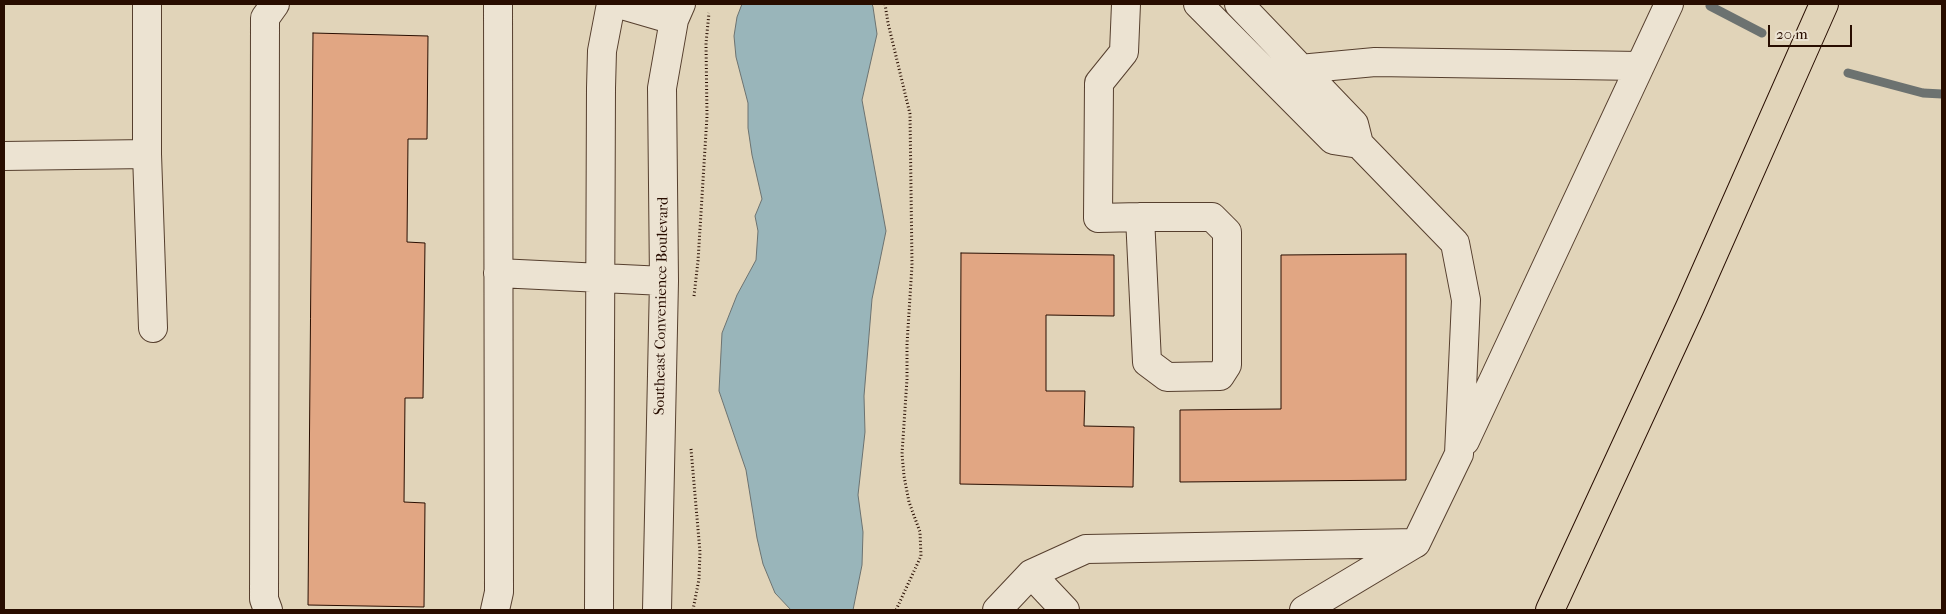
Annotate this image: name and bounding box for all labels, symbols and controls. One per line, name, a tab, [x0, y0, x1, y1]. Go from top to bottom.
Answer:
scale bar	[1771, 15, 1855, 47]
text: 20 m	[1776, 25, 1808, 43]
street label: Southeast Convenience Boulevard	[651, 197, 673, 415]

